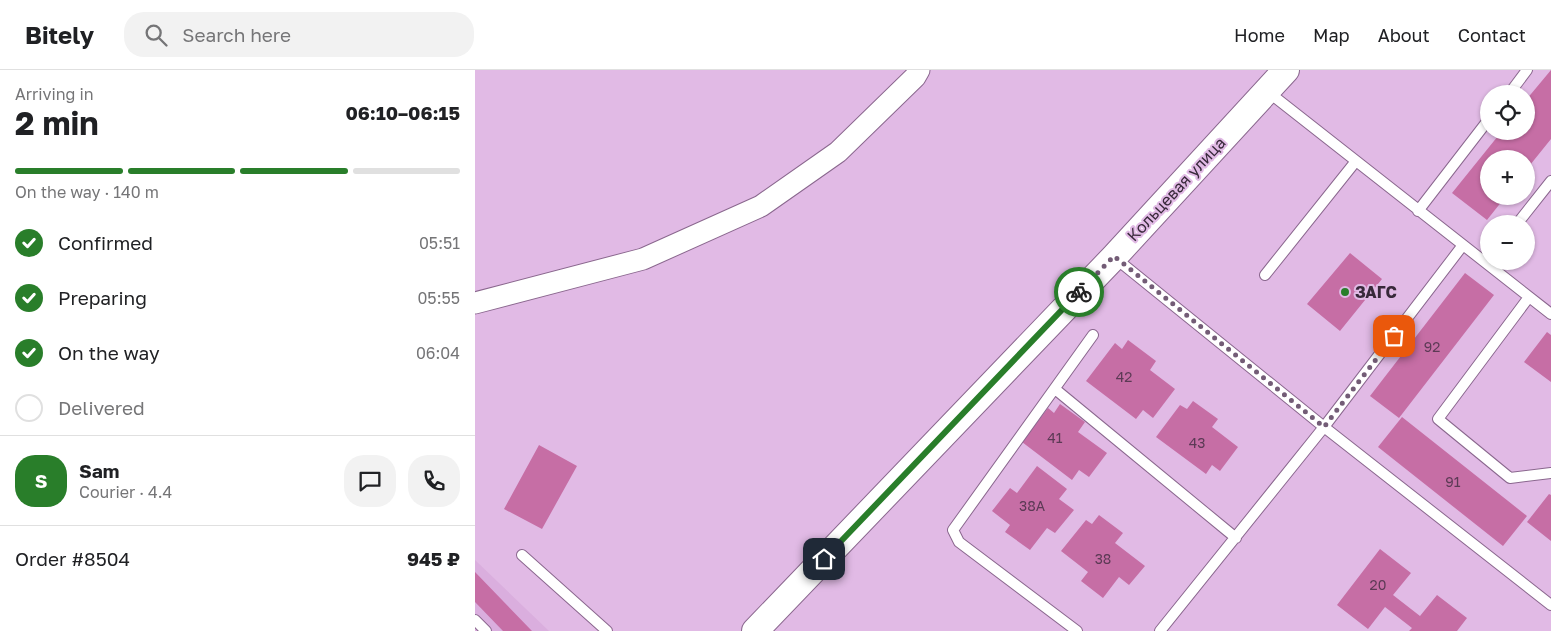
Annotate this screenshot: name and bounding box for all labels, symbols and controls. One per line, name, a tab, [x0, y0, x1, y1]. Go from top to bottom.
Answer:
search box	[124, 12, 474, 57]
text: Bitely	[25, 20, 94, 49]
icon: search	[142, 21, 170, 49]
text: Search here	[182, 23, 291, 46]
text: Home	[1234, 24, 1285, 46]
text: Map	[1313, 24, 1350, 46]
text: About	[1378, 24, 1430, 46]
text: Contact	[1458, 24, 1526, 46]
text: Arriving in	[15, 84, 94, 104]
map controls	[1480, 85, 1535, 270]
button: locate	[1480, 85, 1535, 140]
text: 06:10–06:15	[345, 101, 460, 124]
text: 2 min	[15, 104, 99, 142]
street label: Кольцевая улица	[1123, 133, 1229, 245]
button: +	[1480, 150, 1535, 205]
text: On the way · 140 m	[15, 182, 159, 202]
button: −	[1480, 215, 1535, 270]
icon: check	[15, 229, 43, 257]
text: Confirmed	[58, 231, 153, 254]
text: 05:51	[419, 233, 460, 253]
courier	[1054, 267, 1104, 317]
icon: bike	[1065, 278, 1093, 306]
place label: ЗАГС	[1355, 282, 1397, 302]
icon: check	[15, 284, 43, 312]
text: Preparing	[58, 286, 147, 309]
marker: ЗАГС	[1339, 286, 1351, 298]
text: 05:55	[417, 288, 460, 308]
pin	[1373, 315, 1415, 357]
icon: bag	[1380, 322, 1408, 350]
house number: 92	[1424, 338, 1440, 355]
icon: check	[15, 339, 43, 367]
text: On the way	[58, 341, 160, 364]
text: 06:04	[416, 343, 460, 363]
house number: 42	[1116, 368, 1132, 385]
text: Delivered	[58, 396, 145, 419]
house number: 41	[1047, 429, 1063, 446]
house number: 43	[1189, 434, 1205, 451]
button: chat	[344, 455, 396, 507]
button: phone	[408, 455, 460, 507]
text: Sam	[79, 459, 119, 482]
text: S	[35, 469, 47, 492]
house number: 91	[1445, 473, 1461, 490]
text: Courier · 4.4	[79, 482, 172, 502]
house number: 38А	[1019, 497, 1046, 514]
pin	[803, 538, 845, 580]
icon: home	[810, 545, 838, 573]
text: Order #8504	[15, 547, 130, 570]
text: 945 ₽	[407, 547, 460, 570]
house number: 38	[1095, 550, 1111, 567]
house number: 20	[1370, 576, 1386, 593]

